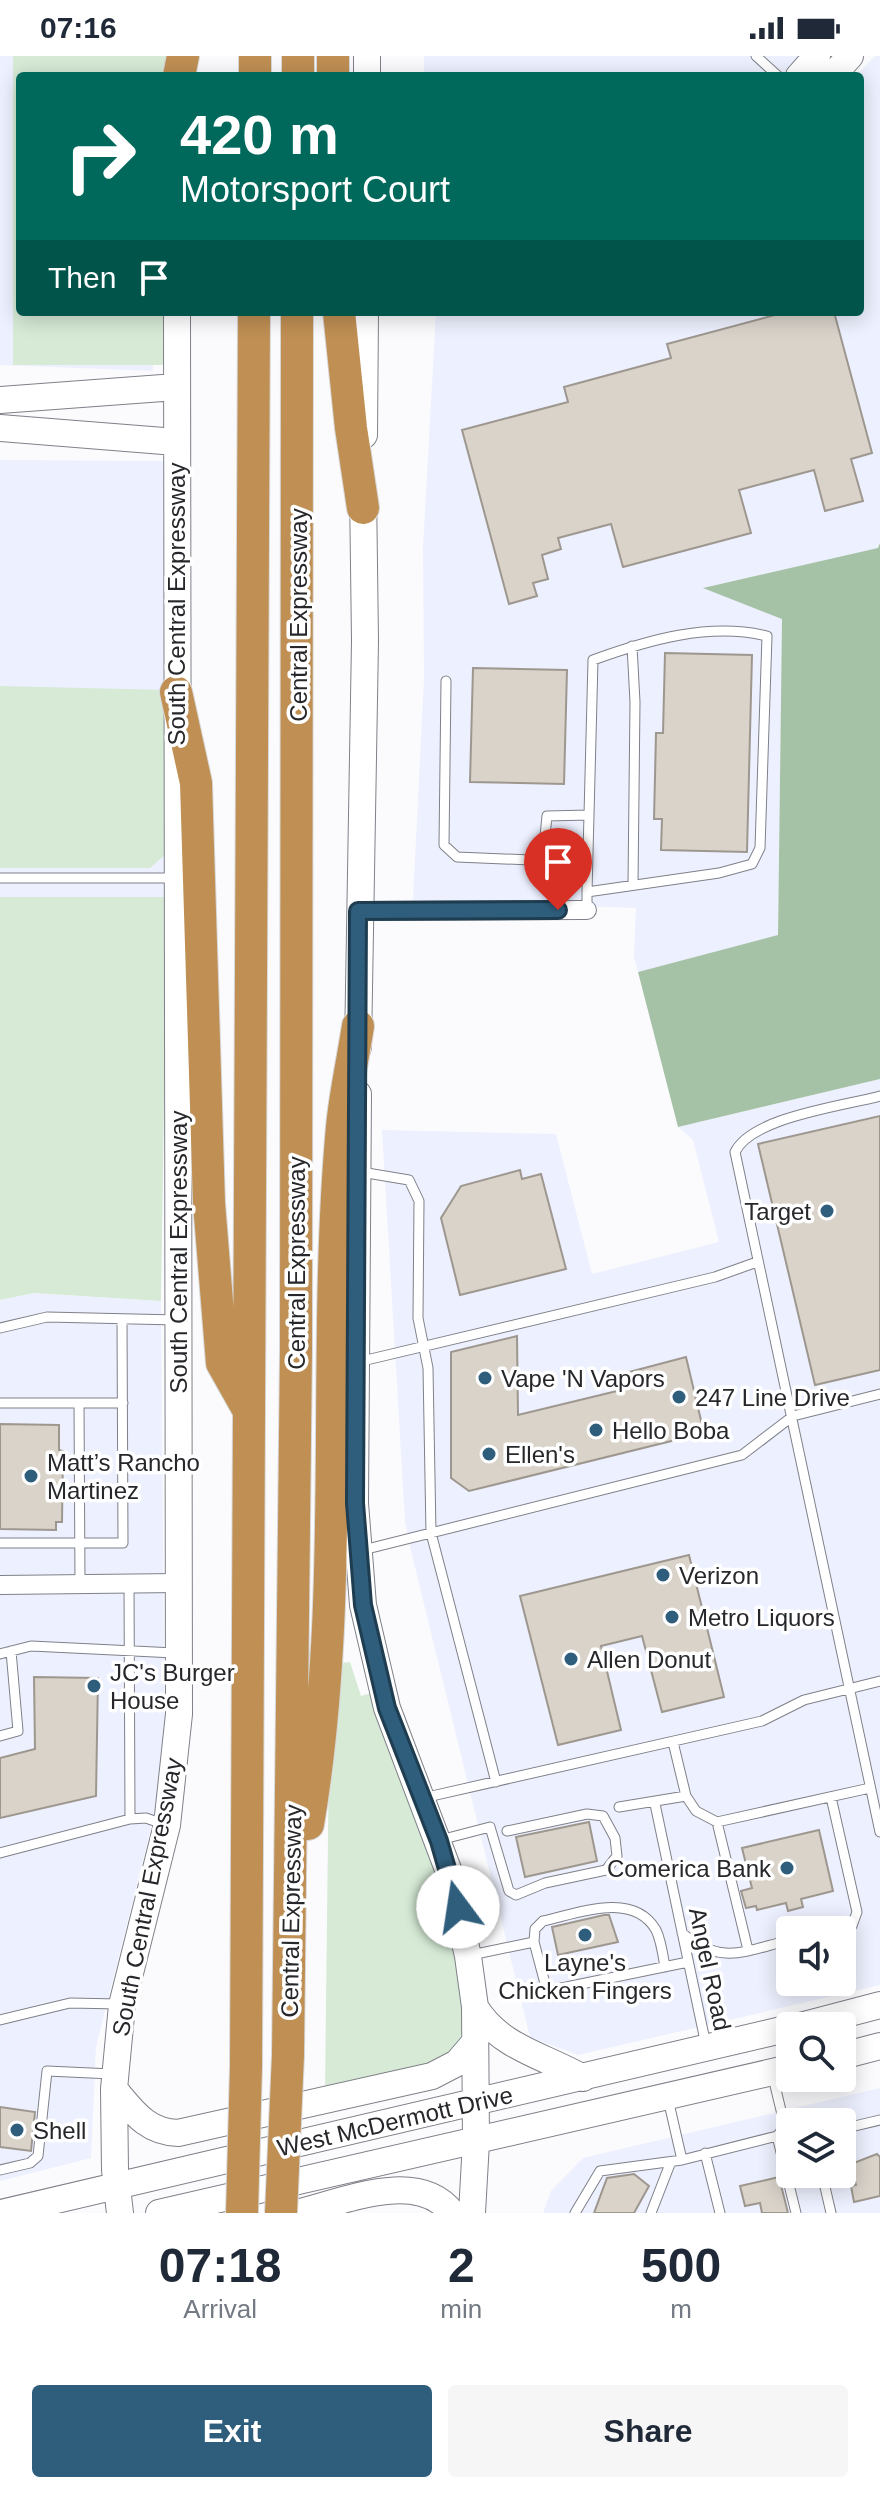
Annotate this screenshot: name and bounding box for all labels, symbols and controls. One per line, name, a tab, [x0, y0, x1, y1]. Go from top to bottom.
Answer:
text: 07:16	[40, 11, 117, 44]
text: 420 m	[180, 103, 339, 166]
icon: right	[48, 104, 152, 208]
text: Motorsport Court	[180, 169, 450, 210]
icon: arrive	[132, 256, 176, 300]
text: Then	[48, 261, 116, 294]
street label: South Central Expressway	[163, 463, 190, 745]
street label: Central Expressway	[285, 508, 312, 722]
pin	[524, 828, 592, 910]
icon: arrive	[536, 840, 580, 884]
street label: South Central Expressway	[165, 1111, 192, 1393]
street label: Central Expressway	[283, 1156, 310, 1370]
place label: Target	[744, 1198, 811, 1225]
marker: Target	[818, 1202, 836, 1220]
place label: Vape 'N Vapors	[501, 1365, 665, 1392]
marker: Vape 'N Vapors	[476, 1369, 494, 1387]
place label: 247 Line Drive	[695, 1384, 850, 1411]
marker: 247 Line Drive	[670, 1388, 688, 1406]
place label: Hello Boba	[612, 1417, 730, 1444]
marker: Hello Boba	[587, 1421, 605, 1439]
place label: Ellen's	[505, 1441, 575, 1468]
marker: Ellen's	[480, 1445, 498, 1463]
place label: Matt’s Rancho Martinez	[47, 1449, 200, 1504]
marker: Matt’s Rancho Martinez	[22, 1467, 40, 1485]
place label: Verizon	[679, 1562, 759, 1589]
marker: Verizon	[654, 1566, 672, 1584]
place label: Metro Liquors	[688, 1604, 835, 1631]
marker: Metro Liquors	[663, 1608, 681, 1626]
place label: Allen Donut	[587, 1646, 711, 1673]
marker: Allen Donut	[562, 1650, 580, 1668]
place label: JC's Burger House	[110, 1659, 235, 1714]
marker: JC's Burger House	[85, 1677, 103, 1695]
street label: South Central Expressway	[107, 1756, 187, 2038]
street label: Central Expressway	[276, 1804, 306, 2018]
place label: Comerica Bank	[607, 1855, 772, 1882]
marker: Comerica Bank	[778, 1859, 796, 1877]
position arrow	[416, 1865, 500, 1949]
street label: Angel Road	[684, 1905, 736, 2033]
map controls	[776, 1916, 856, 2188]
button: sound	[776, 1916, 856, 1996]
marker: Layne's Chicken Fingers	[576, 1926, 594, 1944]
place label: Layne's Chicken Fingers	[498, 1949, 672, 2004]
button: search	[776, 2012, 856, 2092]
street label: West McDermott Drive	[275, 2081, 515, 2161]
button: layers	[776, 2108, 856, 2188]
place label: Shell	[33, 2117, 86, 2144]
marker: Shell	[8, 2121, 26, 2139]
text: 07:18	[159, 2239, 282, 2292]
text: 2	[448, 2239, 475, 2292]
text: 500	[641, 2239, 721, 2292]
text: Arrival	[183, 2294, 257, 2324]
text: min	[440, 2294, 482, 2324]
text: m	[670, 2294, 692, 2324]
button: Exit	[32, 2385, 432, 2477]
button: Share	[448, 2385, 848, 2477]

